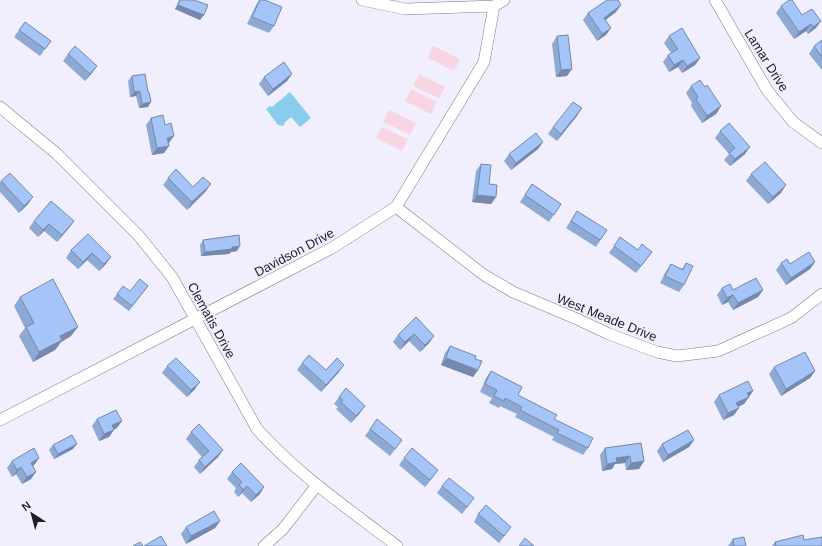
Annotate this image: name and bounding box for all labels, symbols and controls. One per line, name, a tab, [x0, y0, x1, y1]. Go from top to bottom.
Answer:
street label: Lamar Drive	[741, 26, 792, 94]
street label: Davidson Drive	[252, 225, 337, 280]
street label: Clematis Drive	[185, 280, 239, 361]
street label: West Meade Drive	[555, 291, 659, 344]
north arrow	[12, 494, 52, 534]
text: N	[19, 499, 33, 513]

